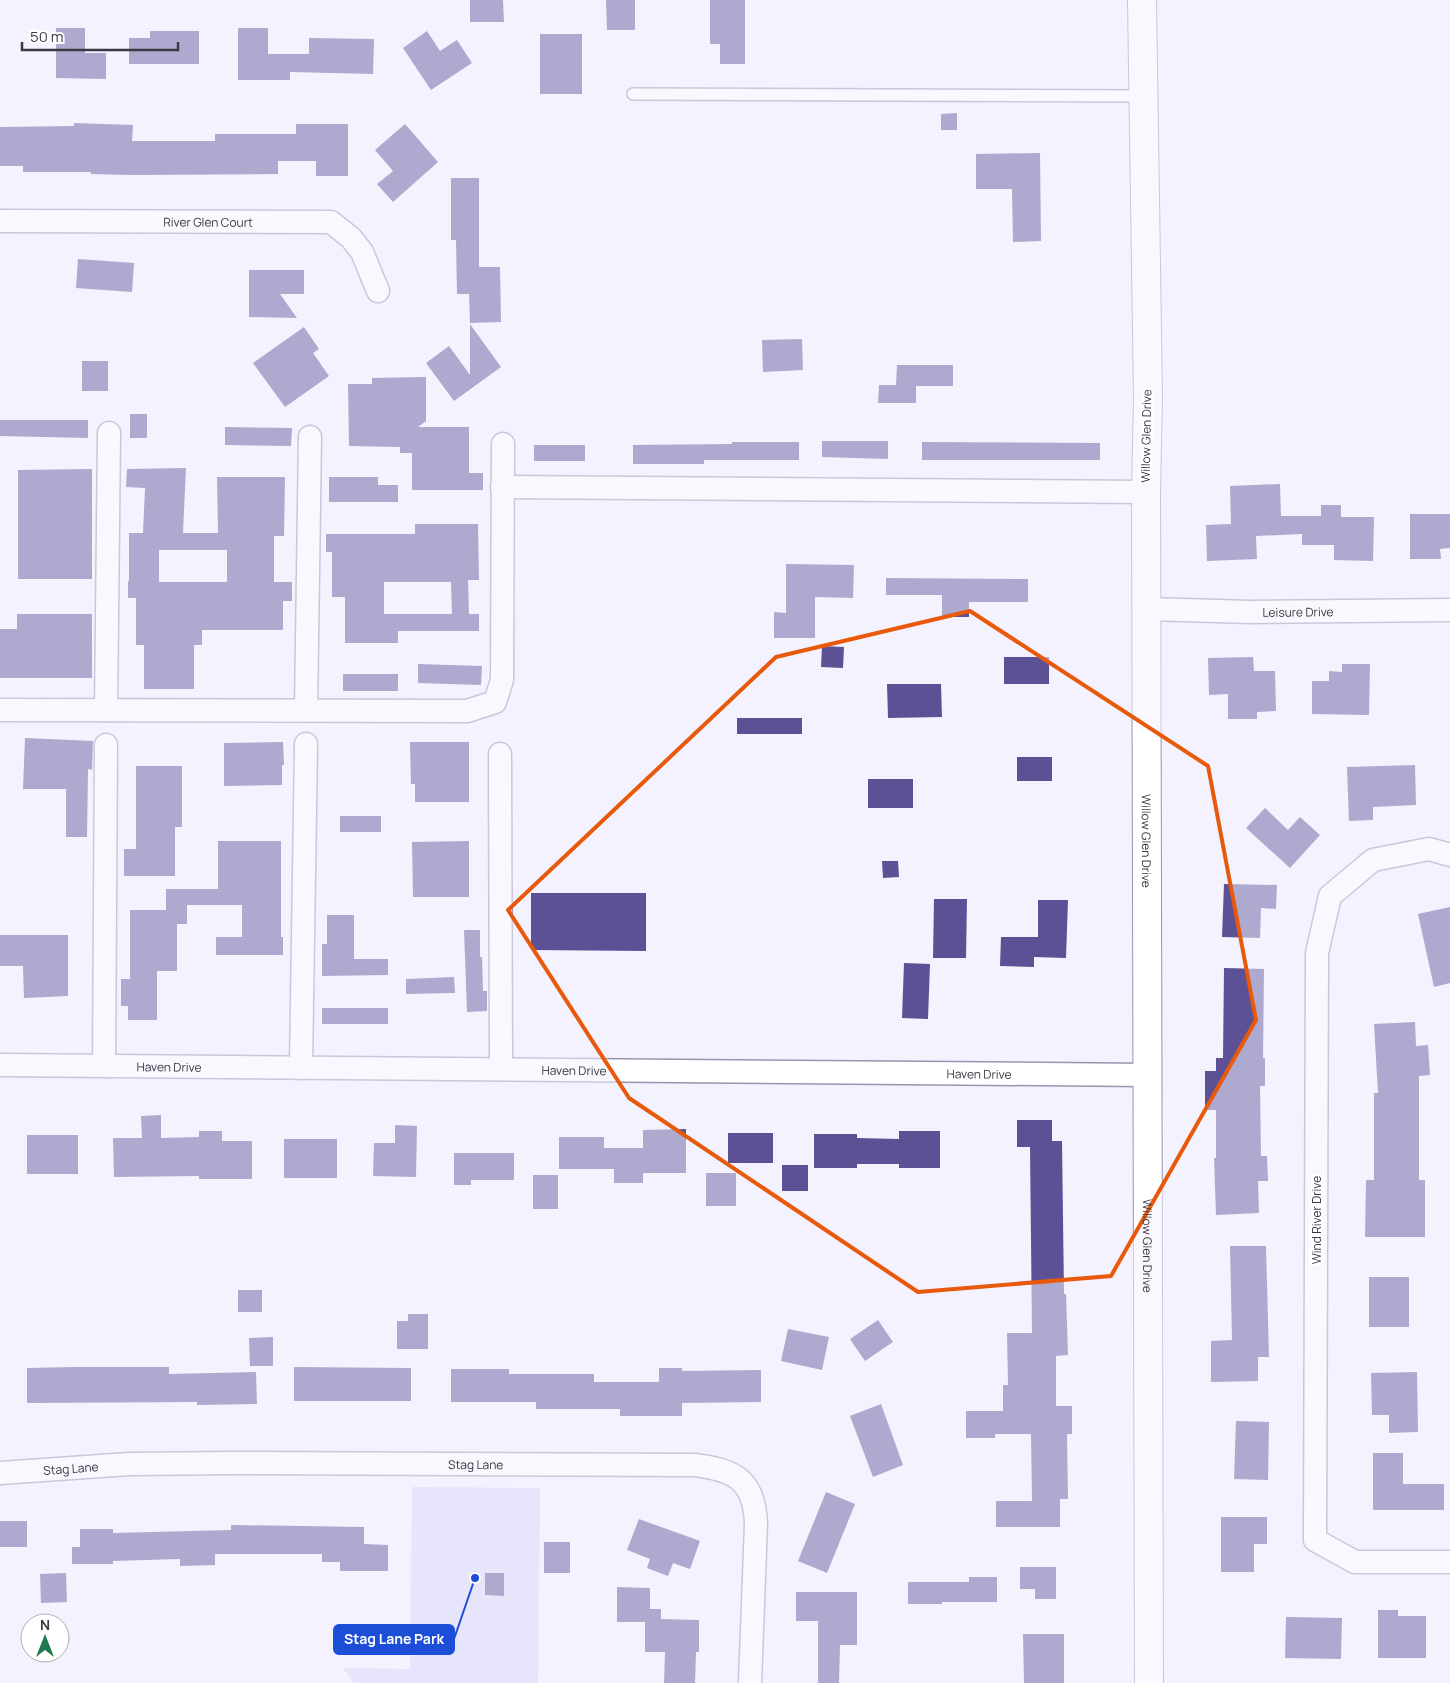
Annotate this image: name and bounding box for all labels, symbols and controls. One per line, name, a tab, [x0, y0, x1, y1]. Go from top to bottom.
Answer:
scale bar	[22, 20, 179, 52]
text: 50 m	[30, 26, 64, 47]
street label: River Glen Court	[163, 213, 253, 230]
street label: Willow Glen Drive	[1137, 389, 1155, 483]
street label: Leisure Drive	[1262, 603, 1334, 620]
street label: Willow Glen Drive	[1138, 794, 1155, 888]
street label: Haven Drive	[136, 1058, 202, 1075]
street label: Haven Drive	[541, 1061, 607, 1079]
street label: Haven Drive	[946, 1065, 1012, 1082]
street label: Wind River Drive	[1308, 1176, 1325, 1264]
street label: Willow Glen Drive	[1139, 1199, 1157, 1293]
street label: Stag Lane	[448, 1455, 503, 1473]
street label: Stag Lane	[43, 1458, 99, 1478]
north arrow	[20, 1613, 70, 1663]
text: N	[40, 1615, 50, 1634]
callout: Stag Lane Park	[334, 1625, 454, 1654]
text: Stag Lane Park	[344, 1629, 445, 1648]

